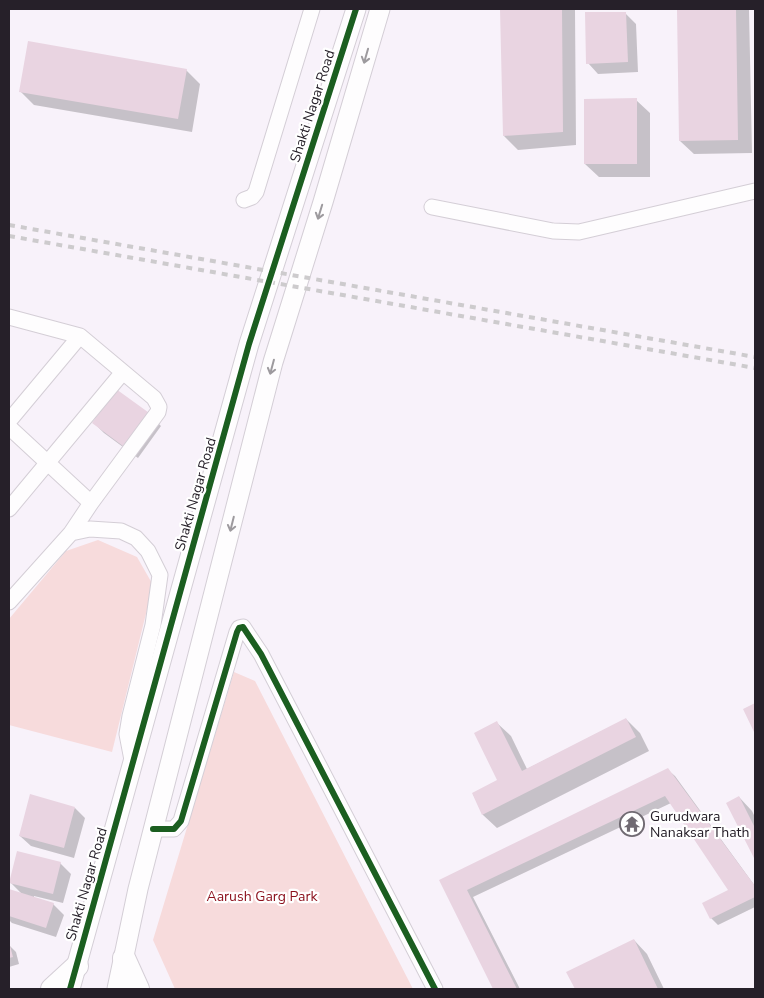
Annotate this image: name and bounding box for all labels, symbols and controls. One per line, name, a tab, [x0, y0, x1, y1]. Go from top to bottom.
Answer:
one-way arrow	[361, 47, 370, 63]
street label: Shakti Nagar Road	[285, 48, 340, 165]
one-way arrow	[315, 203, 325, 219]
one-way arrow	[267, 358, 277, 374]
street label: Shakti Nagar Road	[170, 435, 221, 553]
one-way arrow	[226, 516, 236, 532]
place label: Gurudwara Nanaksar Thath	[650, 807, 749, 842]
temple icon: Gurudwara Nanaksar Thath	[619, 811, 645, 837]
street label: Shakti Nagar Road	[61, 825, 112, 943]
park label: Aarush Garg Park	[206, 887, 319, 906]

